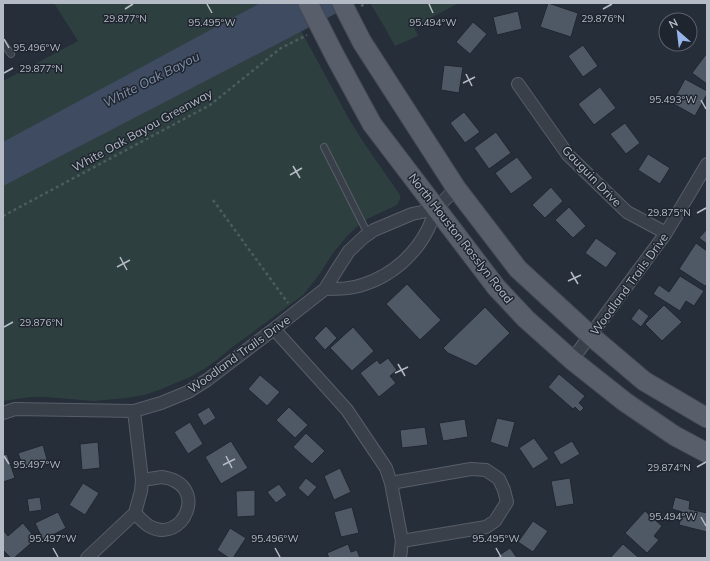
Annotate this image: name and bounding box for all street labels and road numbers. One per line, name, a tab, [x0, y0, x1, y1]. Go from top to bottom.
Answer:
street label: White Oak Bayou Greenway	[69, 85, 215, 175]
street label: Gauguin Drive	[559, 142, 625, 210]
street label: North Houston Rosslyn Road	[406, 170, 516, 306]
street label: Woodland Trails Drive	[587, 230, 671, 338]
street label: Woodland Trails Drive	[185, 312, 293, 396]

